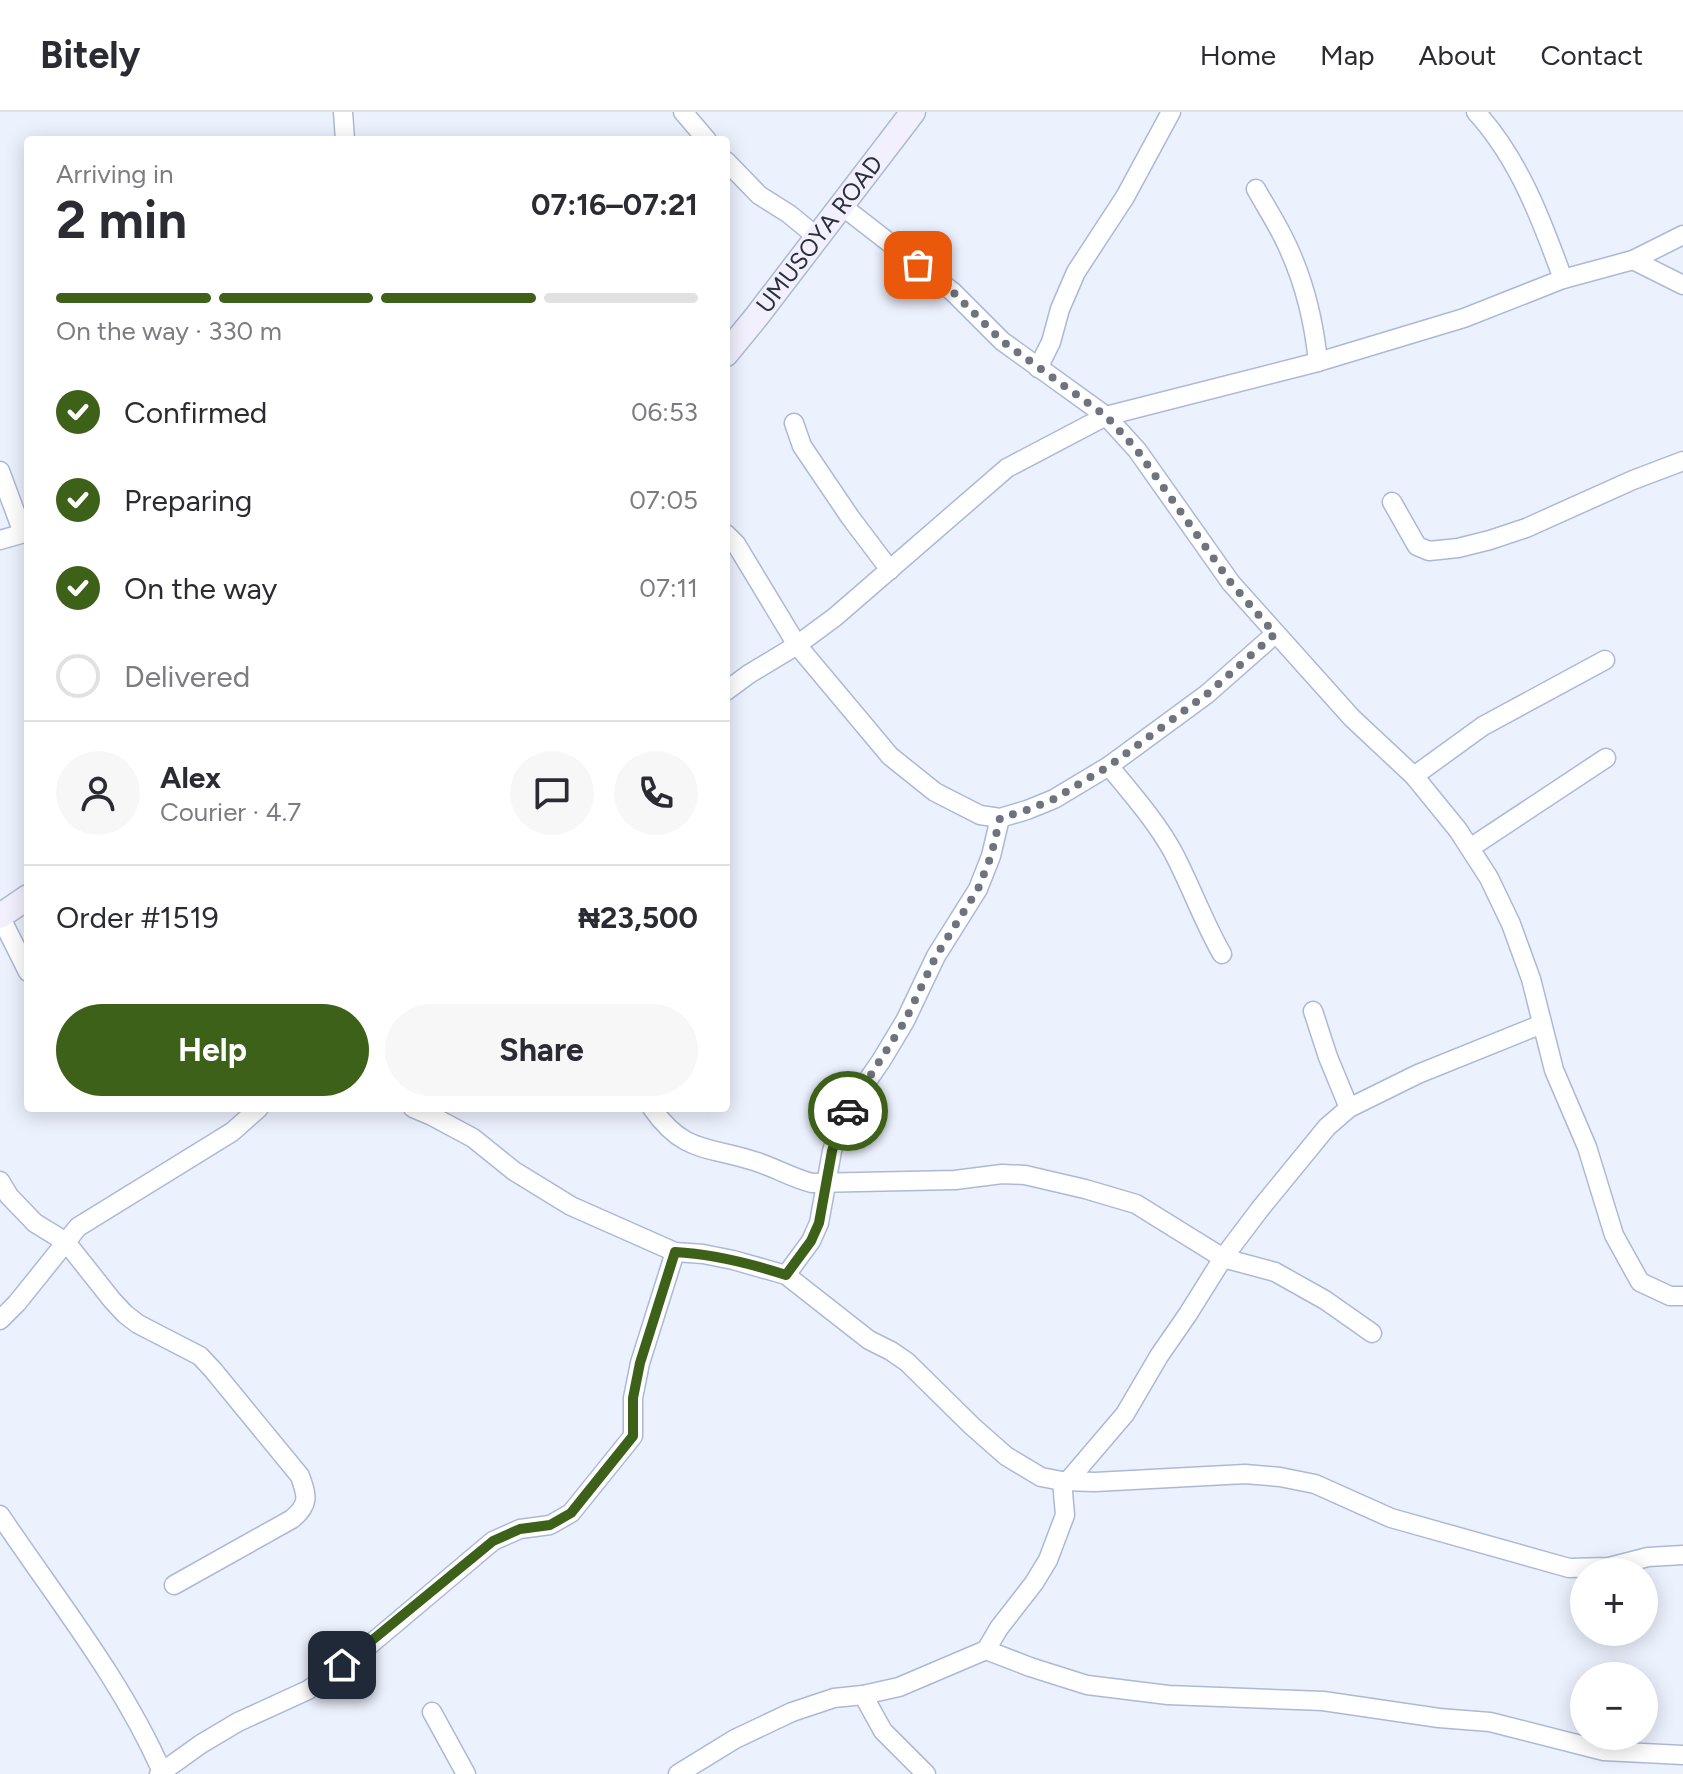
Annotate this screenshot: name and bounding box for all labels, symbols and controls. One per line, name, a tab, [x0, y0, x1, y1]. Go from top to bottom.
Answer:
text: Bitely	[40, 32, 140, 78]
text: Home	[1200, 38, 1276, 72]
text: Map	[1320, 38, 1375, 72]
text: About	[1419, 38, 1496, 72]
text: Contact	[1540, 38, 1643, 72]
street label: UMUSOYA ROAD	[750, 149, 889, 318]
text: Arriving in	[56, 158, 174, 190]
text: 07:16–07:21	[531, 186, 698, 223]
text: 2 min	[56, 189, 187, 251]
pin	[884, 231, 952, 299]
icon: bag	[896, 243, 940, 287]
text: On the way · 330 m	[56, 315, 282, 347]
icon: check	[56, 390, 100, 434]
text: Confirmed	[124, 394, 267, 431]
text: 06:53	[631, 396, 698, 428]
icon: check	[56, 478, 100, 522]
text: Preparing	[124, 482, 252, 519]
text: 07:05	[629, 484, 698, 516]
icon: check	[56, 566, 100, 610]
text: On the way	[124, 570, 277, 607]
text: 07:11	[639, 572, 698, 604]
text: Delivered	[124, 658, 250, 695]
button: person	[56, 751, 140, 835]
button: chat	[510, 751, 594, 835]
button: phone	[614, 751, 698, 835]
text: Alex	[160, 759, 221, 796]
text: Courier · 4.7	[160, 796, 301, 828]
text: Order #1519	[56, 899, 219, 936]
text: ₦23,500	[578, 899, 698, 936]
button: Help	[56, 1004, 369, 1096]
button: Share	[385, 1004, 698, 1096]
courier	[808, 1071, 888, 1151]
icon: car	[826, 1089, 870, 1133]
map controls	[1570, 1558, 1658, 1750]
button: +	[1570, 1558, 1658, 1646]
pin	[308, 1631, 376, 1699]
icon: home	[320, 1643, 364, 1687]
button: −	[1570, 1662, 1658, 1750]

